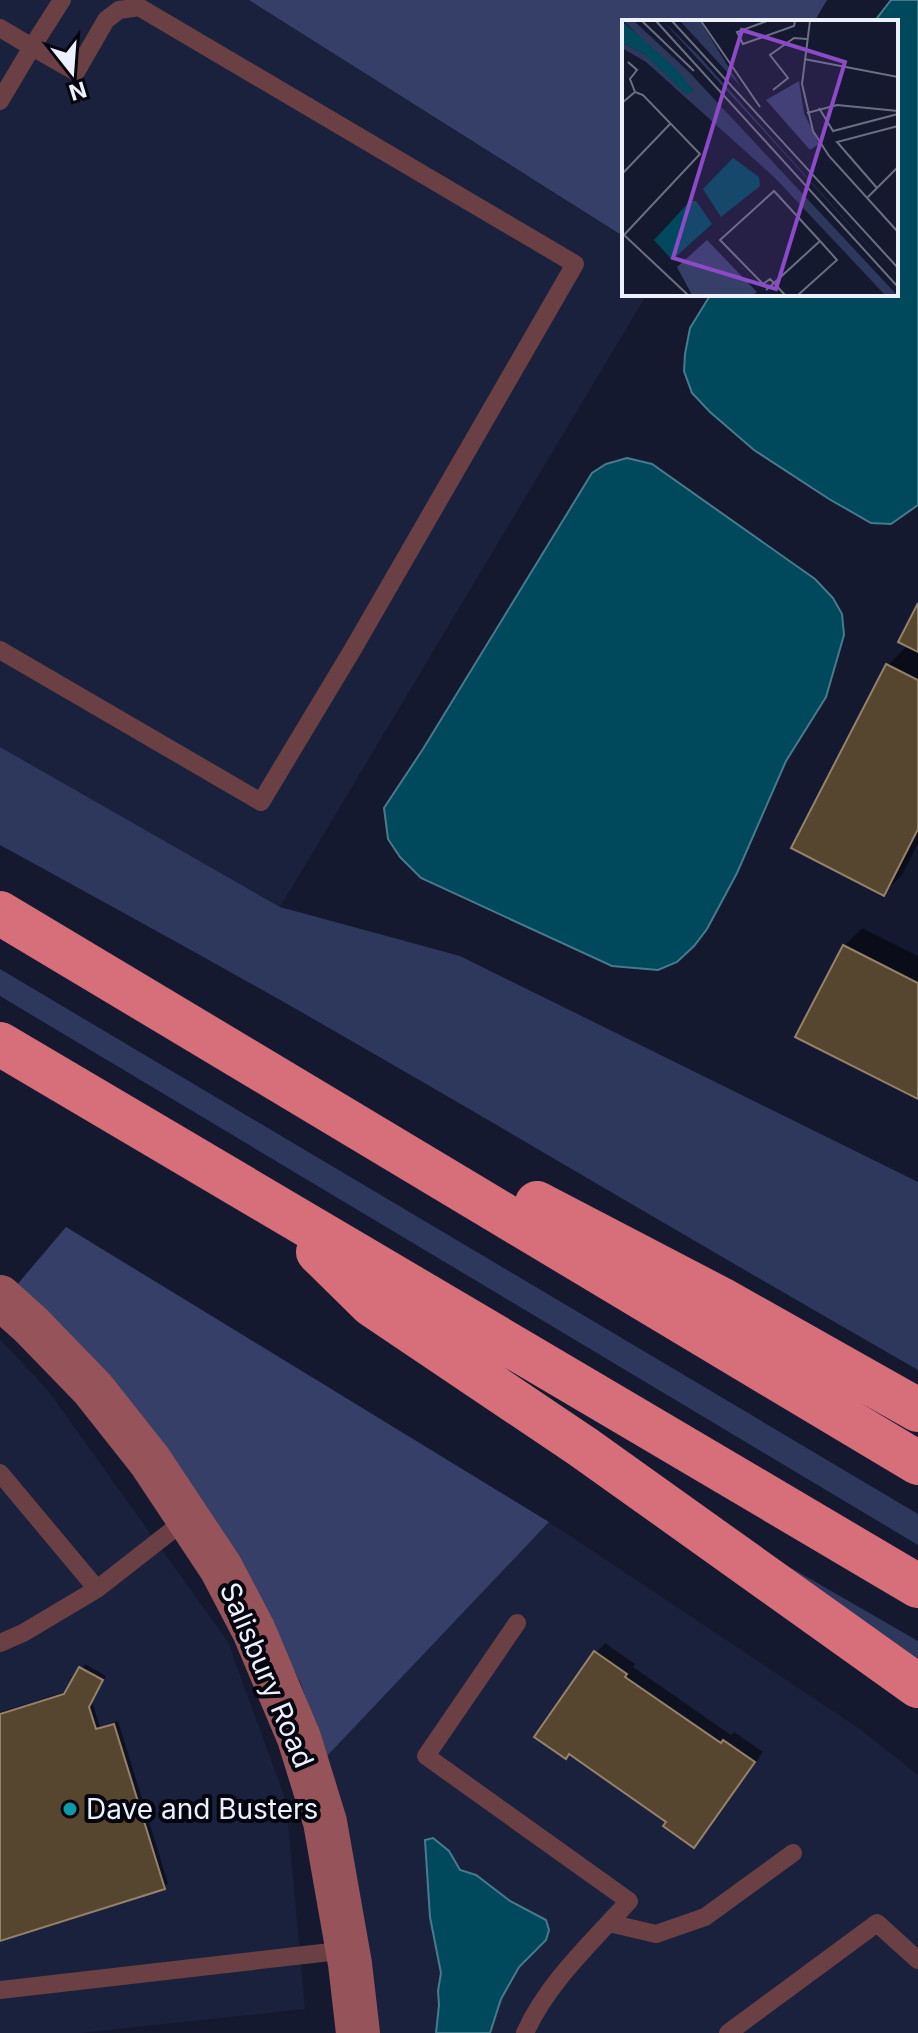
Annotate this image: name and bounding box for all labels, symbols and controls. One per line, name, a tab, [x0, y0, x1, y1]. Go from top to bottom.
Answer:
inset map	[622, 20, 898, 296]
north arrow	[32, 32, 112, 112]
text: N	[66, 76, 90, 106]
street label: Salisbury Road	[213, 1577, 321, 1773]
place label: Dave and Busters	[86, 1792, 318, 1826]
marker: Dave and Busters	[61, 1800, 79, 1818]

